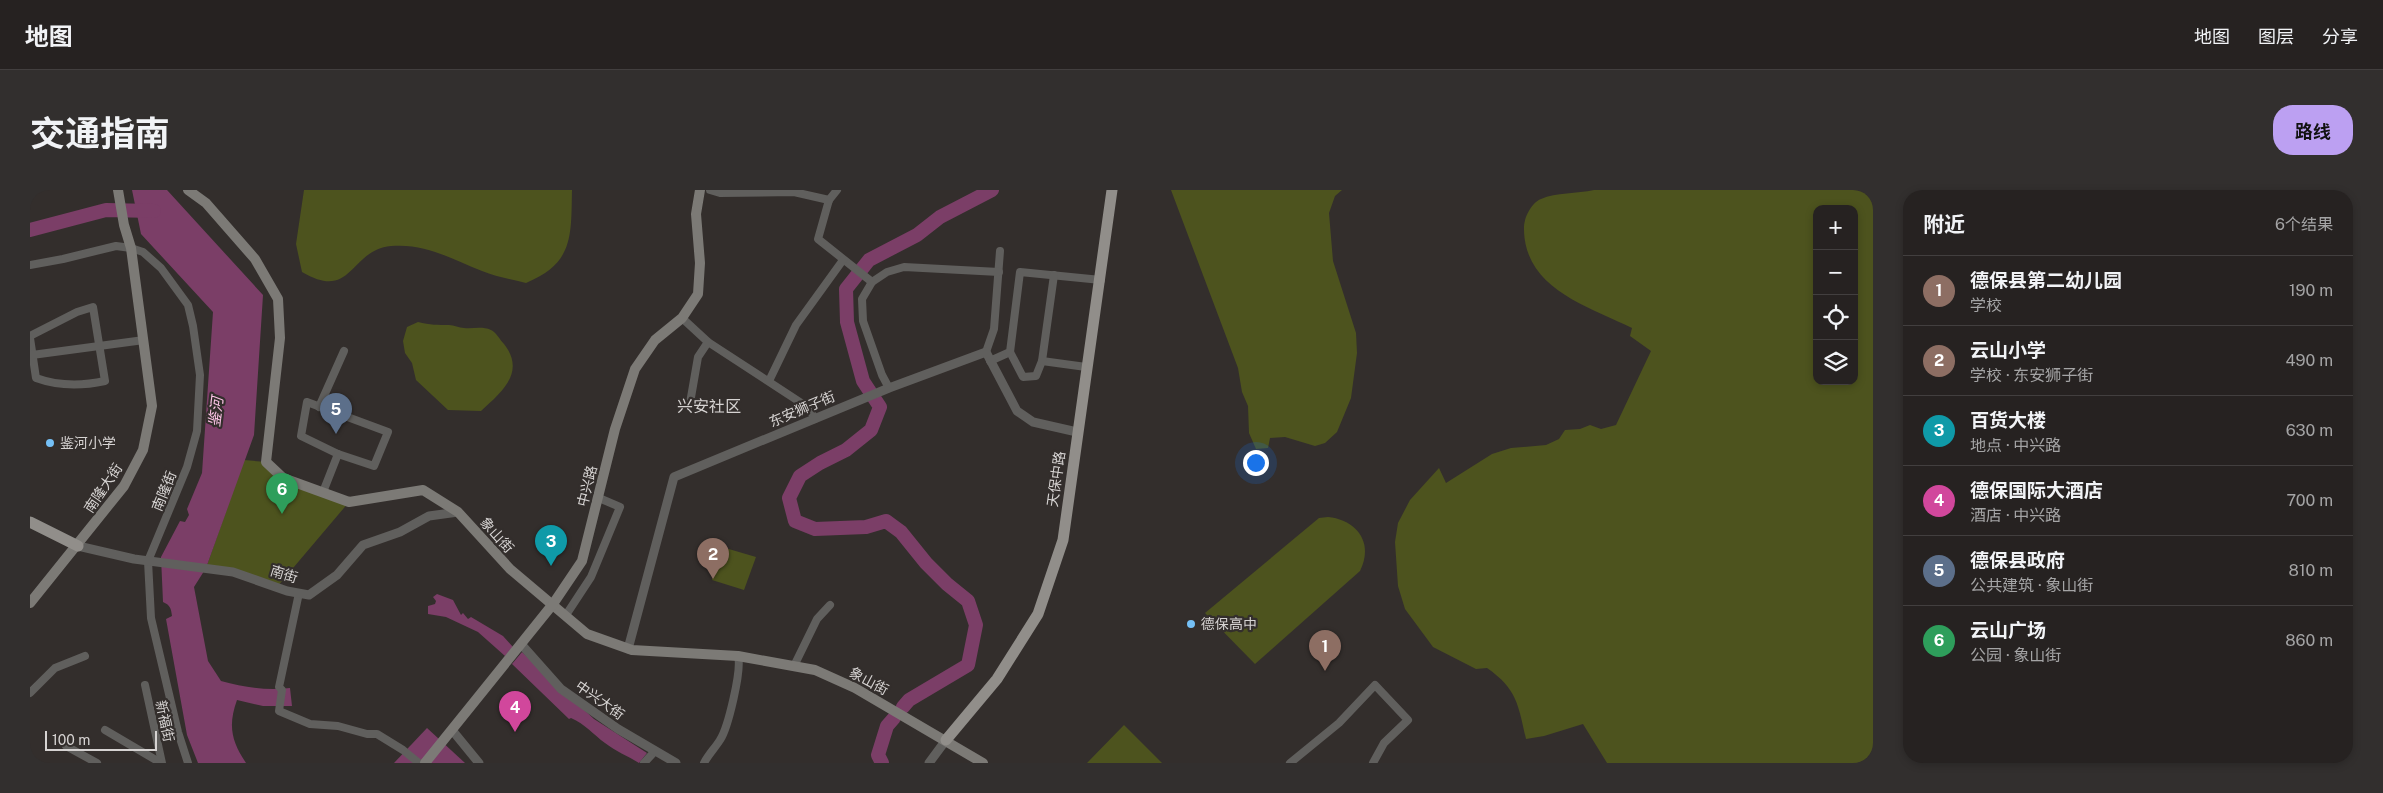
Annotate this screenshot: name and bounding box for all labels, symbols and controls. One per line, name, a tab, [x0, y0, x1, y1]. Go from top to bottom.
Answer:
text: 地图	[25, 22, 73, 50]
text: 地图	[2194, 26, 2230, 47]
text: 图层	[2258, 26, 2294, 47]
text: 分享	[2322, 26, 2358, 47]
button: 路线	[2273, 105, 2353, 155]
text: 交通指南	[30, 113, 170, 154]
map controls	[1813, 205, 1858, 385]
button: +	[1813, 205, 1858, 250]
text: 附近	[1923, 212, 1965, 237]
text: 6个结果	[2275, 215, 2333, 234]
button: −	[1813, 250, 1858, 295]
text: 德保县第二幼儿园	[1970, 269, 2122, 291]
text: 1	[1936, 281, 1942, 300]
text: 190 m	[2289, 281, 2333, 300]
button: locate	[1813, 295, 1858, 340]
text: 学校	[1970, 296, 2002, 315]
text: 云山小学	[1970, 339, 2046, 361]
button: layers	[1813, 340, 1858, 385]
text: 2	[1934, 351, 1944, 370]
text: 490 m	[2286, 351, 2333, 370]
text: 学校 · 东安狮子街	[1970, 366, 2093, 385]
street label: 东安狮子街	[767, 388, 837, 430]
water label: 鉴河	[205, 393, 226, 428]
pin: 5	[320, 393, 352, 434]
district label: 兴安社区	[677, 397, 741, 416]
text: 百货大楼	[1970, 409, 2046, 431]
text: 3	[1934, 421, 1944, 440]
text: 630 m	[2286, 421, 2333, 440]
place label: 鉴河小学	[60, 435, 116, 451]
text: 地点 · 中兴路	[1970, 436, 2061, 455]
marker: 鉴河小学	[44, 437, 56, 449]
street label: 天保中路	[1044, 450, 1068, 508]
your location	[1243, 450, 1269, 476]
street label: 南隆大街	[81, 460, 125, 516]
street label: 中兴路	[574, 464, 600, 508]
street label: 南隆街	[149, 469, 179, 513]
pin: 6	[266, 473, 298, 514]
text: 德保国际大酒店	[1970, 479, 2103, 501]
text: 4	[1934, 491, 1944, 510]
text: 700 m	[2287, 491, 2333, 510]
text: 酒店 · 中兴路	[1970, 506, 2061, 525]
street label: 象山街	[477, 514, 517, 556]
pin: 3	[535, 525, 567, 566]
pin: 2	[697, 538, 729, 579]
text: 德保县政府	[1970, 549, 2065, 571]
text: 5	[1934, 561, 1944, 580]
text: 810 m	[2289, 561, 2333, 580]
street label: 南街	[268, 562, 300, 586]
text: 公共建筑 · 象山街	[1970, 576, 2093, 595]
place label: 德保高中	[1201, 616, 1257, 632]
marker: 德保高中	[1185, 618, 1197, 630]
text: 云山广场	[1970, 619, 2046, 641]
pin: 1	[1309, 630, 1341, 671]
text: 6	[1934, 631, 1944, 650]
text: 860 m	[2285, 631, 2333, 650]
text: 公园 · 象山街	[1970, 646, 2061, 665]
street label: 象山街	[847, 664, 891, 698]
street label: 中兴大街	[572, 677, 628, 723]
pin: 4	[499, 691, 531, 732]
street label: 新福街	[153, 699, 177, 743]
scale bar	[45, 728, 158, 751]
text: 100 m	[52, 732, 90, 748]

